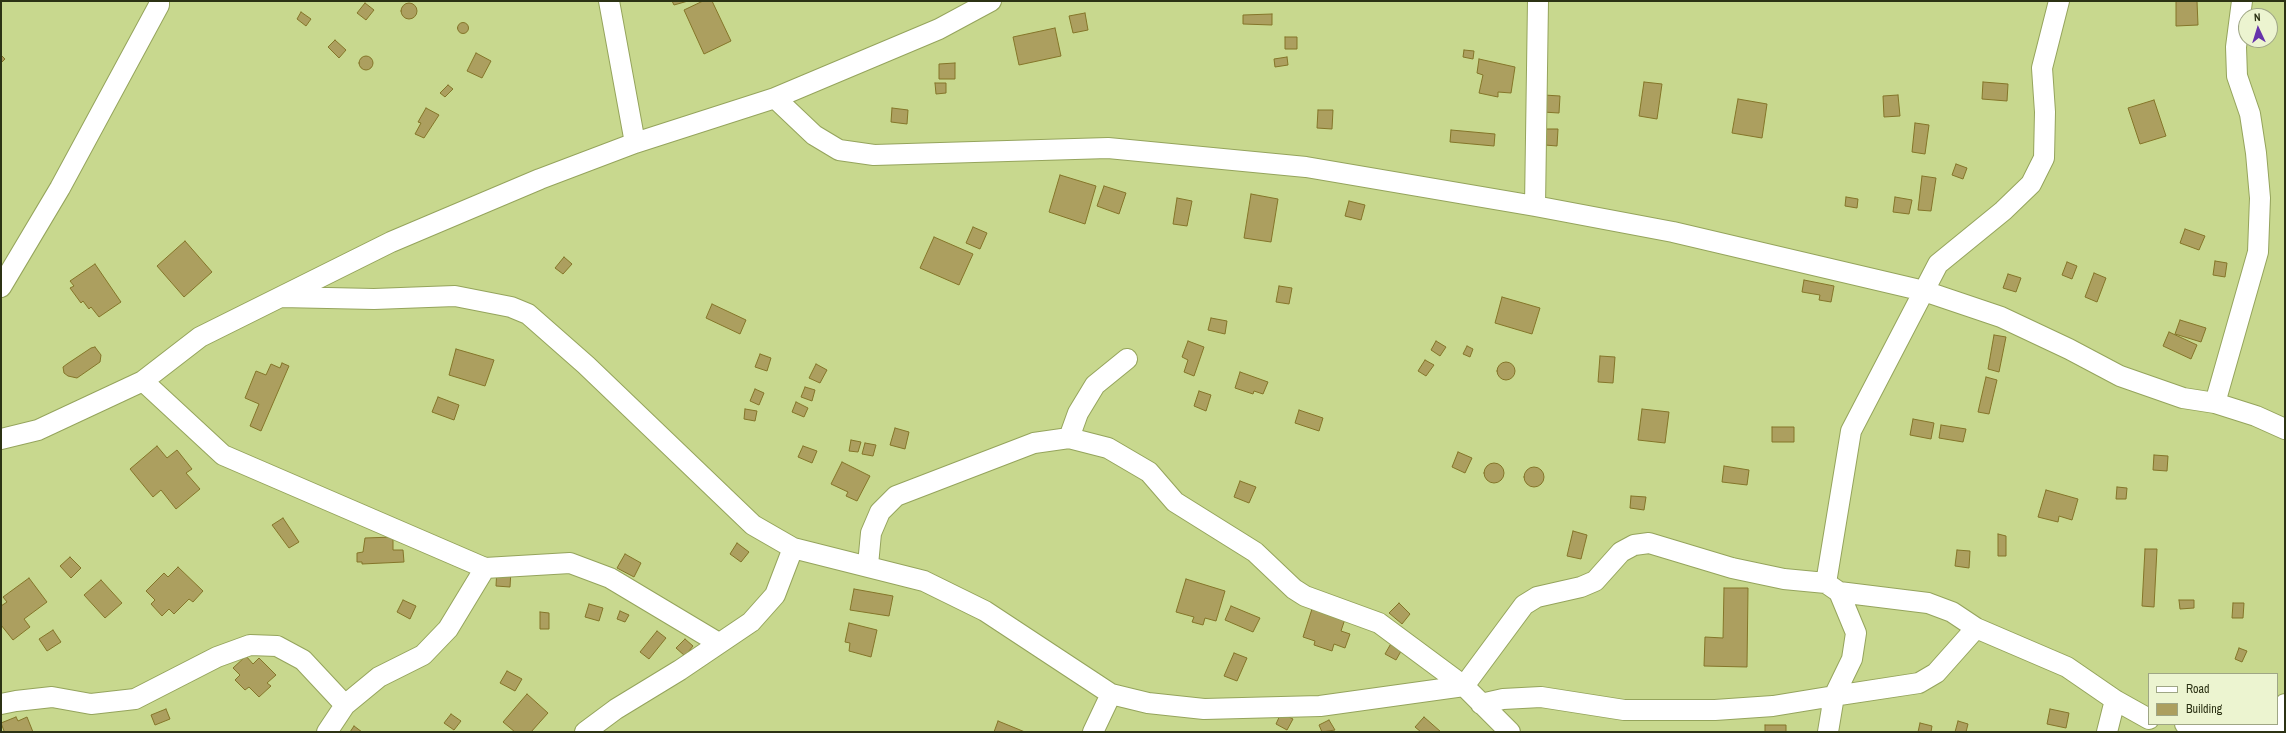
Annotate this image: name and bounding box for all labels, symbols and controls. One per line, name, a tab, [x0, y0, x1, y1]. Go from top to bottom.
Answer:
north arrow	[2238, 8, 2278, 48]
text: N	[2253, 10, 2261, 24]
legend	[2148, 673, 2278, 725]
text: Road	[2186, 681, 2210, 697]
text: Building	[2186, 701, 2222, 717]

